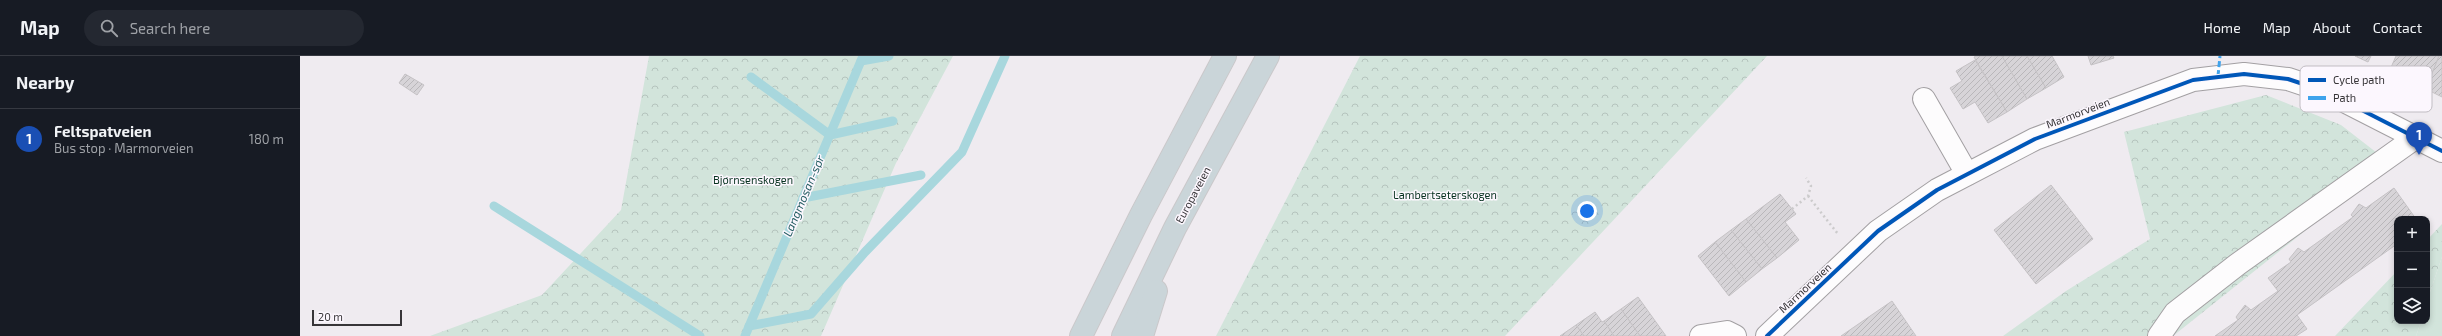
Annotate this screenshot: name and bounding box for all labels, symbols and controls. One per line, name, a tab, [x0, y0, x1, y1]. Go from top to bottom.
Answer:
search box	[84, 10, 364, 46]
text: Map	[20, 16, 60, 39]
icon: search	[98, 17, 120, 39]
text: Search here	[130, 19, 210, 37]
text: Home	[2204, 19, 2241, 36]
text: Map	[2263, 19, 2291, 36]
text: About	[2313, 19, 2351, 36]
text: Contact	[2373, 19, 2422, 36]
legend	[2300, 66, 2432, 112]
text: Nearby	[16, 72, 74, 92]
text: Cycle path	[2333, 73, 2385, 86]
text: Path	[2333, 91, 2356, 104]
street label: Marmorveien	[2044, 94, 2111, 131]
text: Feltspatveien	[54, 122, 152, 140]
pin: 1	[2406, 122, 2432, 155]
text: 1	[26, 131, 32, 147]
text: 180 m	[249, 131, 284, 147]
text: Bus stop · Marmorveien	[54, 140, 194, 156]
water label: Langmosan-sør	[780, 153, 827, 238]
street label: Europaveien	[1172, 164, 1213, 225]
park label: Bjørnsenskogen	[713, 173, 793, 187]
park label: Lambertseterskogen	[1393, 188, 1497, 201]
your location	[1577, 201, 1597, 221]
map controls	[2394, 216, 2430, 324]
button: +	[2394, 216, 2430, 252]
button: −	[2394, 252, 2430, 288]
street label: Marmorveien	[1776, 260, 1834, 315]
button: layers	[2394, 288, 2430, 324]
scale bar	[312, 308, 402, 327]
text: 20 m	[318, 310, 343, 323]

